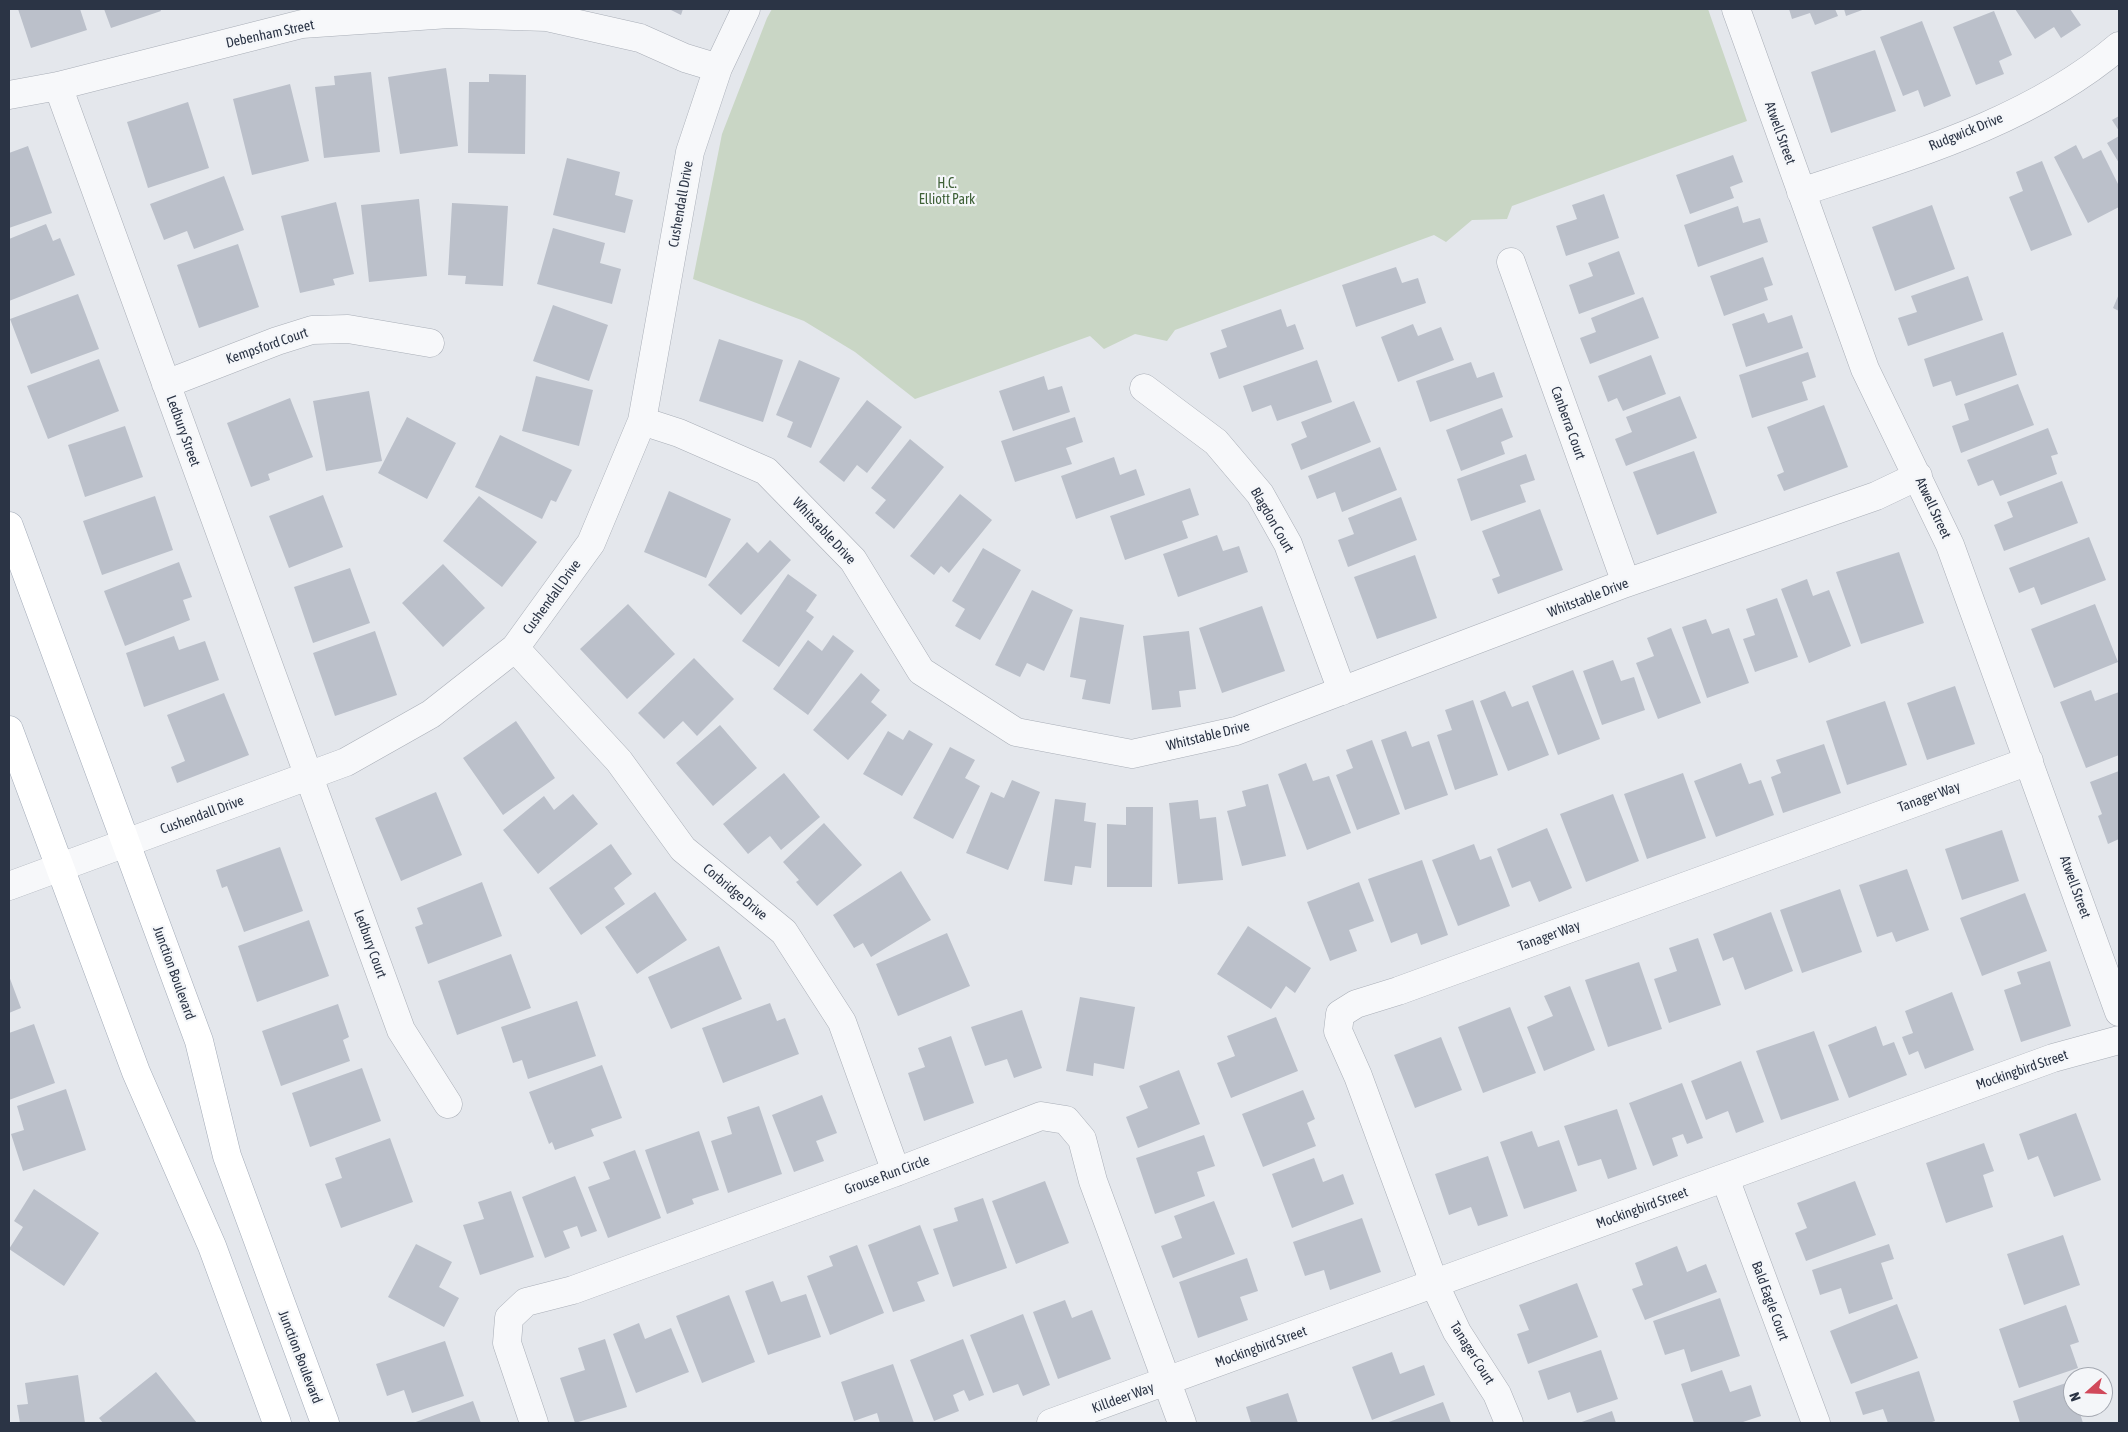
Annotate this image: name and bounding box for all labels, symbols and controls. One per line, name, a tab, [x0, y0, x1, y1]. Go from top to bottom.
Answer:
street label: Debenham Street	[224, 16, 316, 52]
street label: Atwell Street	[1761, 99, 1799, 167]
street label: Rudgwick Drive	[1926, 110, 2006, 154]
street label: Cushendall Drive	[665, 159, 697, 249]
park label: H.C. Elliott Park	[919, 176, 975, 208]
street label: Kempsford Court	[224, 324, 310, 368]
street label: Canberra Court	[1547, 384, 1589, 462]
street label: Ledbury Street	[162, 393, 204, 469]
street label: Atwell Street	[1912, 475, 1954, 541]
street label: Blagdon Court	[1247, 485, 1297, 555]
street label: Whitstable Drive	[789, 494, 859, 568]
street label: Cushendall Drive	[519, 557, 585, 637]
street label: Whitstable Drive	[1545, 575, 1631, 621]
street label: Whitstable Drive	[1165, 718, 1251, 754]
street label: Tanager Way	[1896, 778, 1962, 816]
street label: Cushendall Drive	[158, 792, 246, 838]
street label: Atwell Street	[2056, 853, 2094, 921]
street label: Corbridge Drive	[699, 860, 771, 924]
street label: Ledbury Court	[350, 908, 390, 980]
street label: Tanager Way	[1516, 917, 1582, 955]
street label: Junction Boulevard	[149, 924, 199, 1022]
street label: Mockingbird Street	[1974, 1046, 2070, 1094]
street label: Grouse Run Circle	[842, 1152, 932, 1198]
street label: Mockingbird Street	[1594, 1184, 1690, 1232]
street label: Bald Eagle Court	[1748, 1259, 1792, 1343]
street label: Junction Boulevard	[275, 1308, 325, 1406]
street label: Tanager Court	[1446, 1319, 1498, 1387]
street label: Mockingbird Street	[1213, 1323, 1309, 1371]
north arrow	[2063, 1367, 2113, 1417]
street label: Killdeer Way	[1090, 1379, 1156, 1417]
text: N	[2066, 1390, 2084, 1403]

